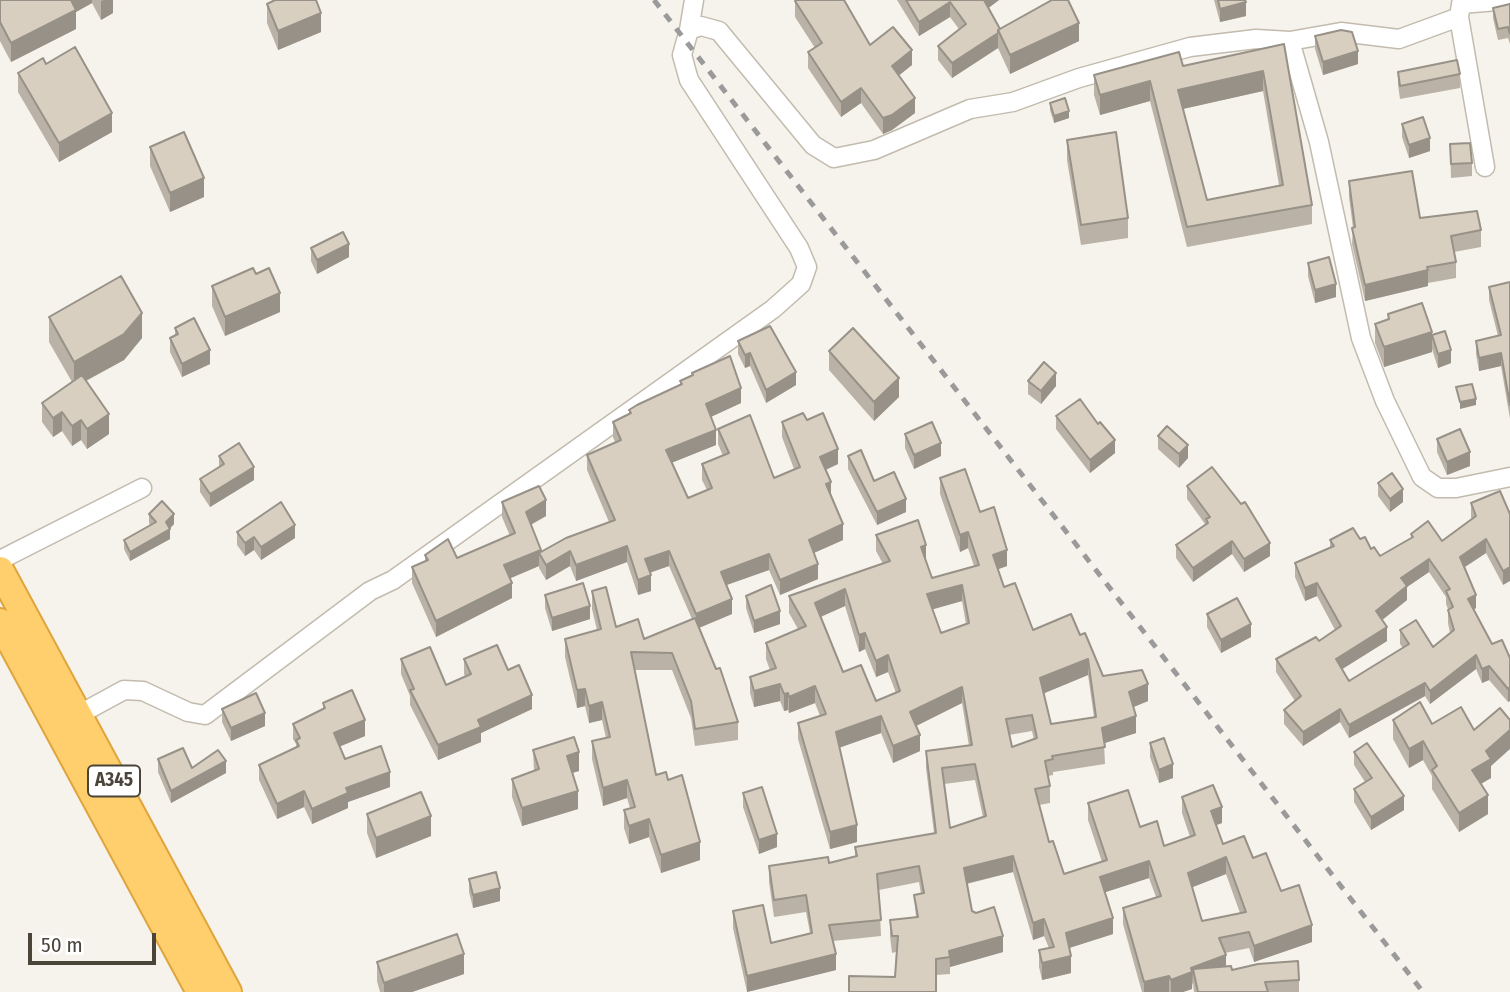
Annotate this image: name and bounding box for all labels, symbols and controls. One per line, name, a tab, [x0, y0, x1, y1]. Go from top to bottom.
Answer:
road number: A345	[88, 766, 140, 796]
scale bar	[32, 918, 159, 962]
text: 50 m	[41, 932, 83, 958]

